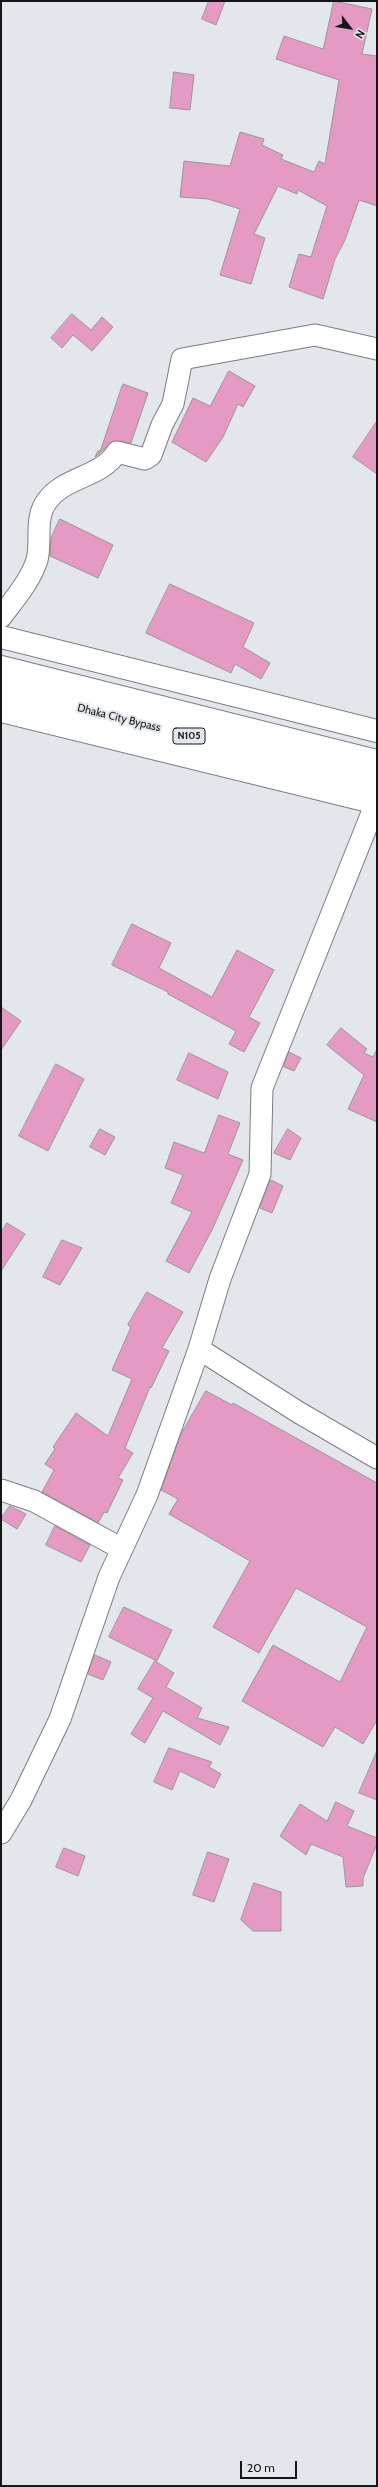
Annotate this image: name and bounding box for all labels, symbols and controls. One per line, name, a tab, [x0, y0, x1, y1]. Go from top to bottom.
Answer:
north arrow	[330, 8, 370, 48]
text: N	[352, 27, 368, 41]
street label: Dhaka City Bypass	[76, 701, 162, 735]
road number: N105	[173, 728, 205, 744]
scale bar	[242, 2453, 299, 2479]
text: 20 m	[247, 2460, 275, 2475]

